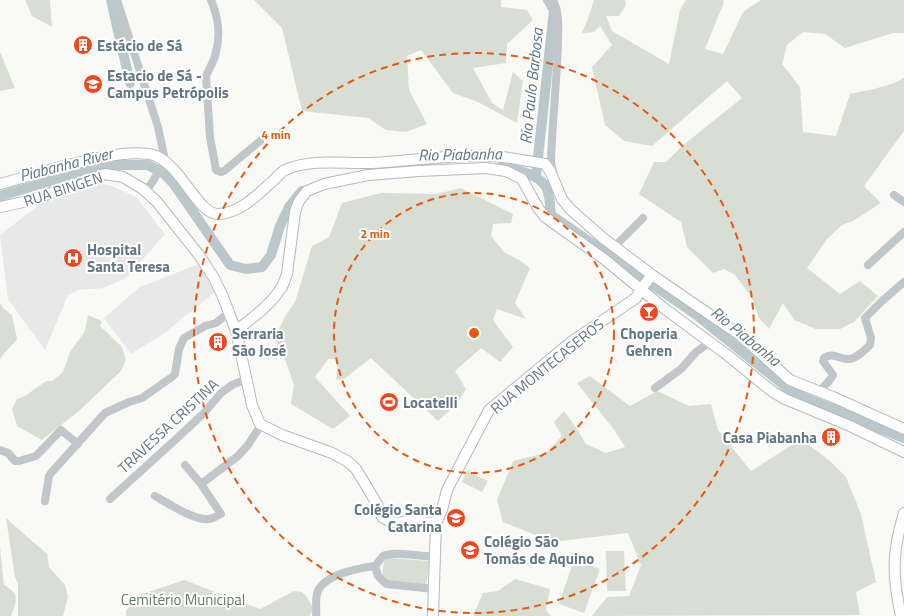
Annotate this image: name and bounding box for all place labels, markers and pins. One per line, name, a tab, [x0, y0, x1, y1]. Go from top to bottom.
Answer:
building icon: Estácio de Sá	[72, 34, 94, 56]
place label: Estácio de Sá	[97, 34, 183, 57]
place label: Estacio de Sá - Campus Petrópolis	[107, 64, 229, 104]
school or university icon: Estacio de Sá - Campus Petrópolis	[82, 73, 104, 95]
place label: Hospital Santa Teresa	[87, 238, 170, 278]
hospital icon: Hospital Santa Teresa	[62, 247, 84, 269]
bar icon: Choperia Gehren	[638, 301, 660, 323]
place label: Serraria São José	[232, 322, 287, 362]
place label: Choperia Gehren	[620, 322, 678, 362]
centre of rings	[467, 326, 481, 340]
building icon: Serraria São José	[207, 331, 229, 353]
sports icon: Locatelli	[378, 391, 400, 413]
place label: Locatelli	[403, 391, 458, 414]
place label: Casa Piabanha	[723, 426, 817, 449]
building icon: Casa Piabanha	[820, 426, 842, 448]
place label: Colégio Santa Catarina	[354, 498, 442, 538]
school or university icon: Colégio Santa Catarina	[445, 507, 467, 529]
place label: Colégio São Tomás de Aquino	[484, 530, 594, 570]
school or university icon: Colégio São Tomás de Aquino	[459, 539, 481, 561]

